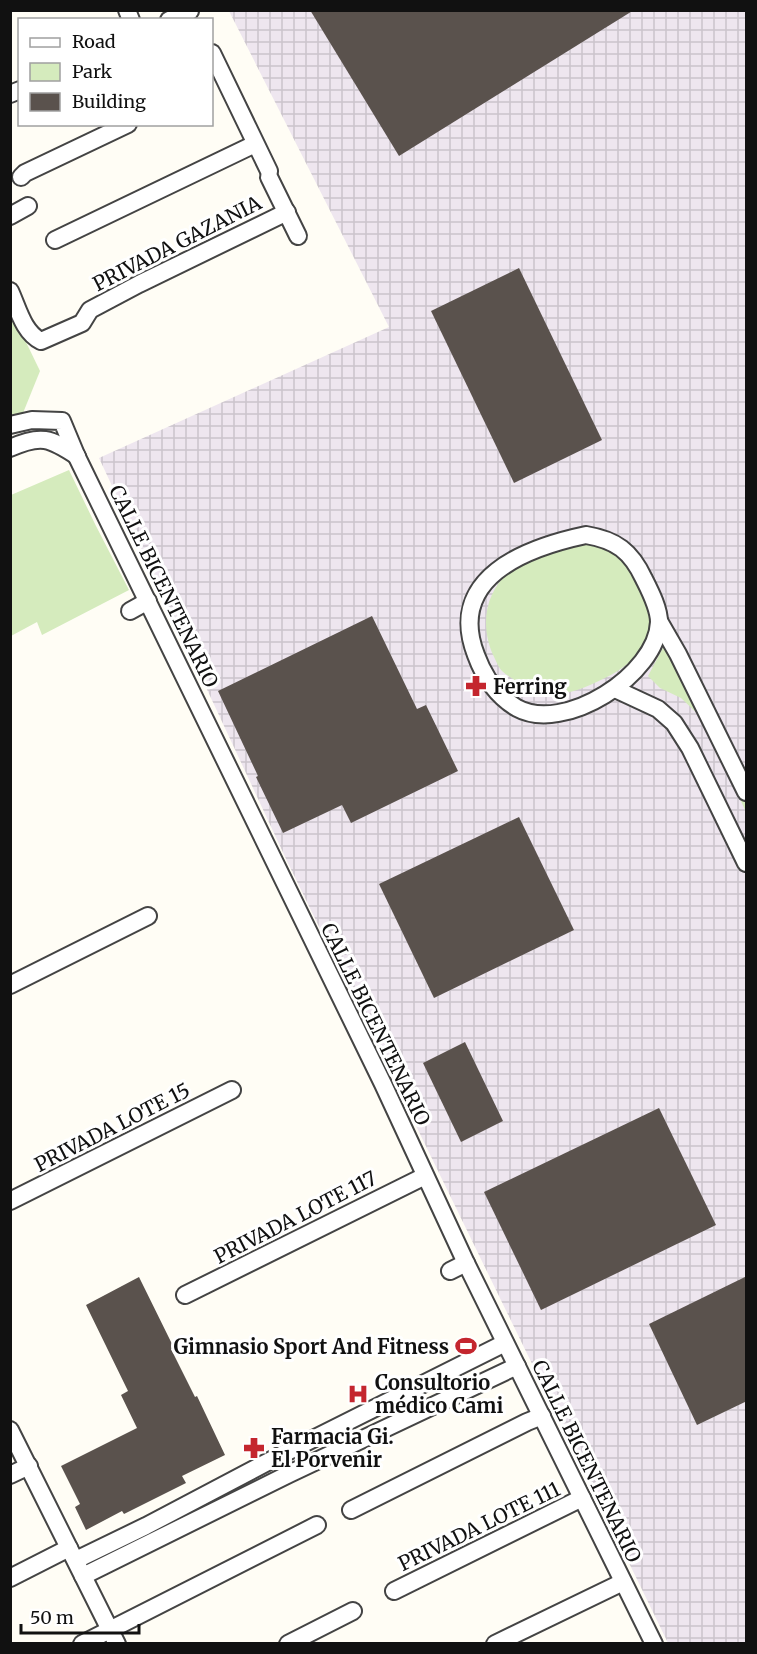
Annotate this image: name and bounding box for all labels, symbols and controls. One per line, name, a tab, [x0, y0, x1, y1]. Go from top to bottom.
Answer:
legend	[18, 18, 213, 126]
text: Road	[72, 30, 116, 53]
text: Park	[72, 60, 113, 83]
text: Building	[72, 90, 146, 113]
street label: PRIVADA GAZANIA	[89, 189, 266, 296]
street label: CALLE BICENTENARIO	[104, 481, 224, 691]
pharmacy icon: Ferring	[464, 674, 488, 698]
place label: Ferring	[493, 674, 567, 699]
street label: CALLE BICENTENARIO	[316, 919, 436, 1129]
street label: PRIVADA LOTE 15	[30, 1077, 194, 1177]
street label: PRIVADA LOTE 117	[210, 1165, 380, 1269]
place label: Gimnasio Sport And Fitness	[174, 1334, 449, 1359]
sports icon: Gimnasio Sport And Fitness	[454, 1334, 478, 1358]
street label: CALLE BICENTENARIO	[527, 1356, 647, 1566]
place label: Consultorio médico Cami	[375, 1370, 503, 1418]
hospital icon: Consultorio médico Cami	[346, 1382, 370, 1406]
place label: Farmacia Gi. El Porvenir	[271, 1424, 394, 1472]
pharmacy icon: Farmacia Gi. El Porvenir	[242, 1436, 266, 1460]
street label: PRIVADA LOTE 111	[394, 1476, 564, 1576]
scale bar	[21, 1597, 140, 1635]
text: 50 m	[30, 1606, 74, 1629]

